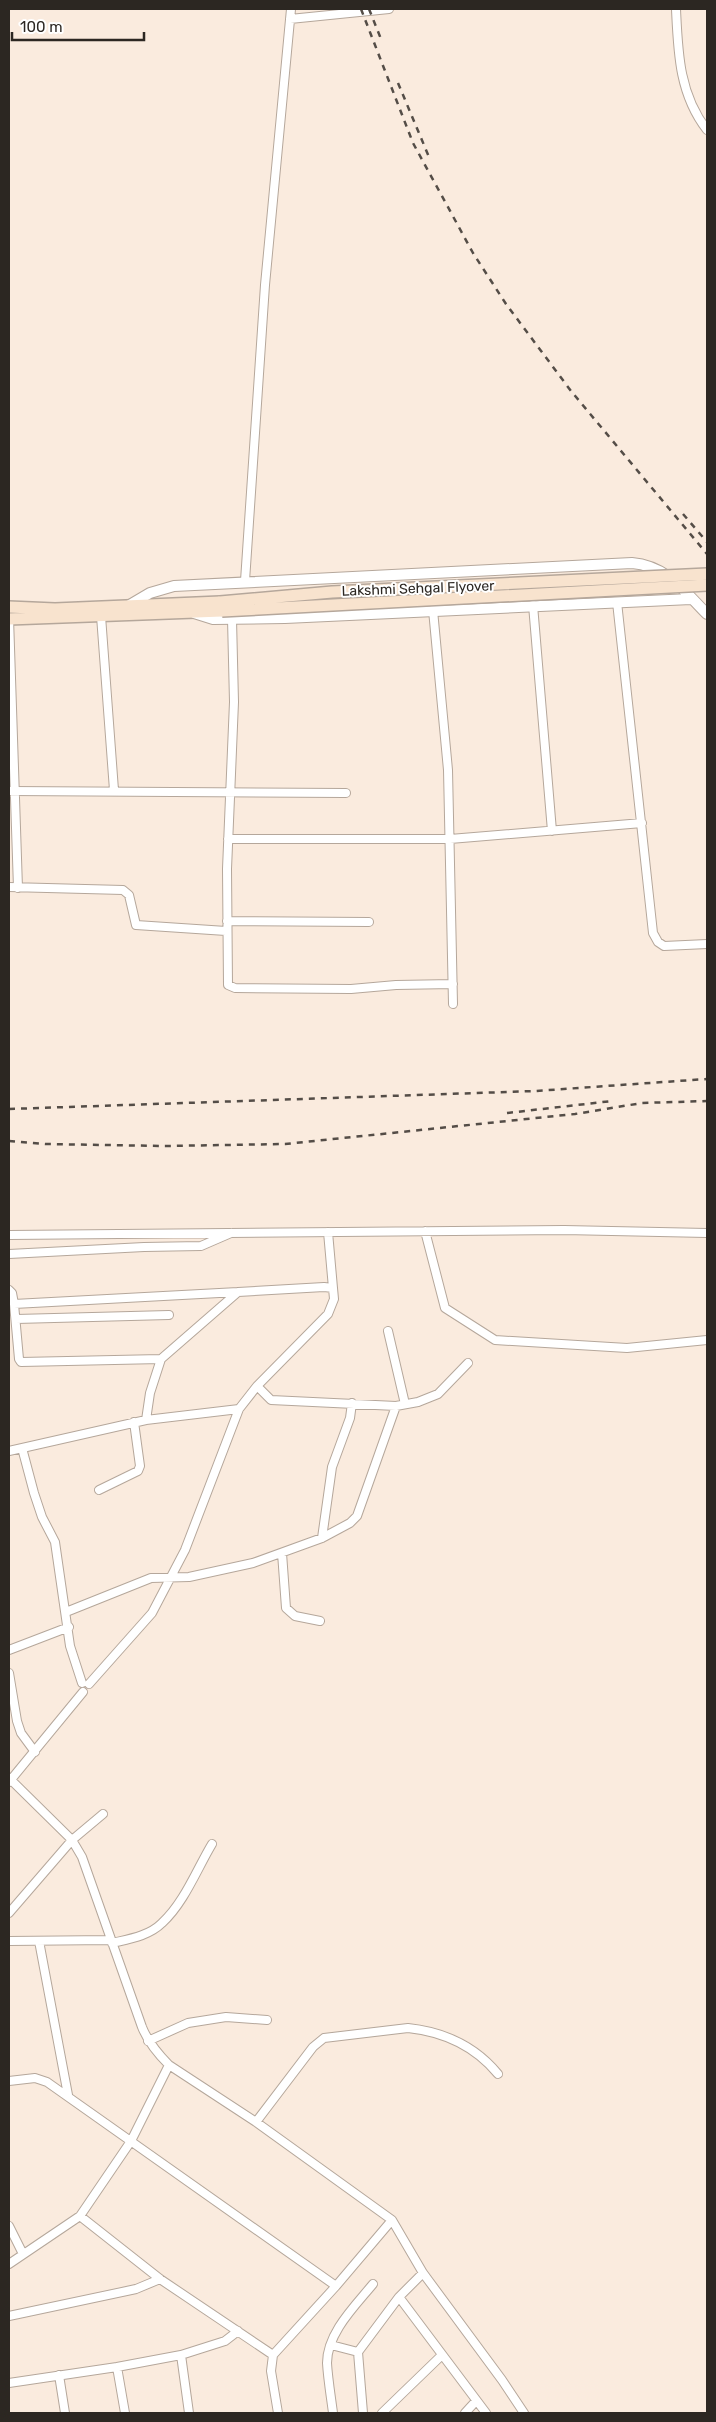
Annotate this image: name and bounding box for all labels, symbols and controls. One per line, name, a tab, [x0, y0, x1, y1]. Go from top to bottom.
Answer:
scale bar	[12, 10, 145, 42]
text: 100 m	[20, 18, 62, 36]
street label: Lakshmi Sehgal Flyover	[341, 577, 496, 600]

